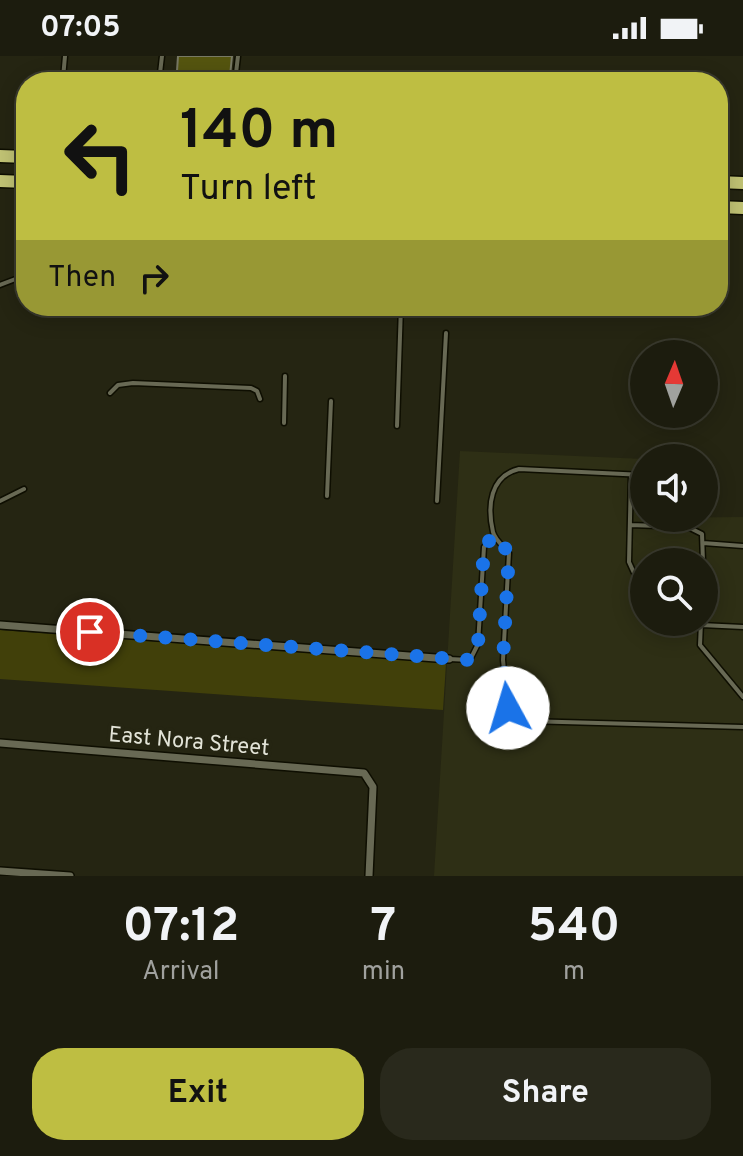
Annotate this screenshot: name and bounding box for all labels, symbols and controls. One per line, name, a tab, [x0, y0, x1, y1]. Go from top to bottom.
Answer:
text: 07:05	[40, 10, 121, 47]
text: 140 m	[180, 98, 338, 168]
icon: left	[48, 104, 152, 208]
text: Turn left	[180, 167, 317, 213]
icon: right	[132, 256, 176, 300]
text: Then	[48, 260, 116, 297]
north arrow	[630, 340, 718, 428]
map controls	[630, 340, 718, 636]
button: sound	[630, 444, 718, 532]
button: search	[630, 548, 718, 636]
pin	[56, 598, 124, 666]
icon: arrive	[68, 610, 112, 654]
position arrow	[466, 666, 550, 750]
street label: East Nora Street	[107, 722, 270, 763]
text: 07:12	[123, 898, 239, 958]
text: 7	[371, 898, 396, 958]
text: 540	[528, 898, 620, 958]
text: Arrival	[142, 956, 220, 989]
text: min	[362, 956, 405, 989]
text: m	[563, 956, 585, 989]
button: Exit	[32, 1048, 364, 1140]
button: Share	[380, 1048, 711, 1140]

